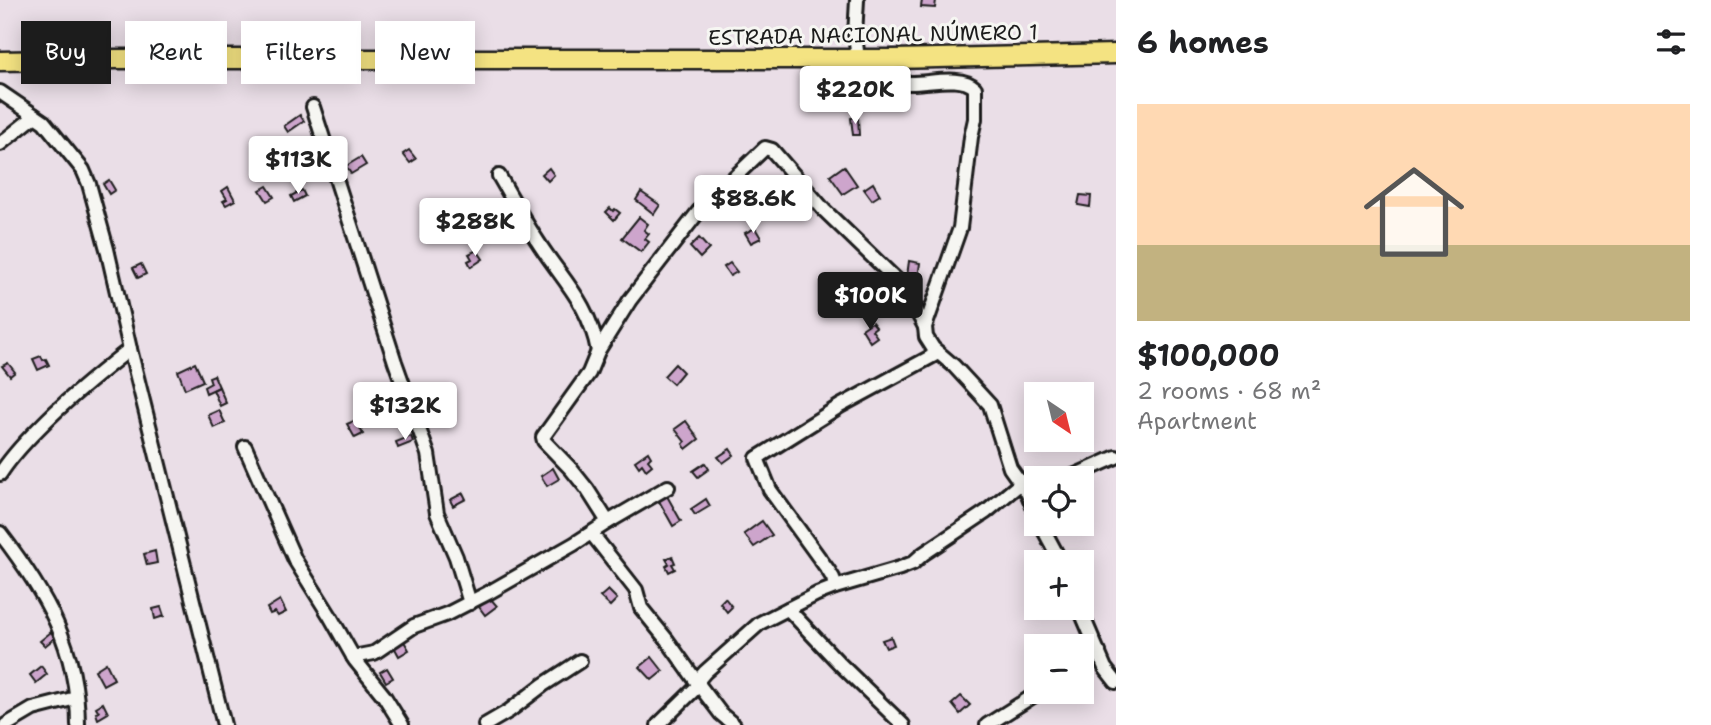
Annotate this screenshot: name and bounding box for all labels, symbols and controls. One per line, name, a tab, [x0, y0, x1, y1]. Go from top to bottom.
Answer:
street label: ESTRADA NACIONAL NÚMERO 1	[708, 17, 1038, 52]
chip: Buy	[21, 21, 111, 84]
chip: Rent	[125, 21, 227, 84]
chip: Filters	[241, 21, 361, 84]
chip: New	[375, 21, 475, 84]
text: 6 homes	[1137, 22, 1269, 63]
icon: filters	[1652, 23, 1690, 61]
pin: $220K	[806, 66, 904, 126]
text: $220K	[816, 74, 894, 104]
pin: $113K	[249, 136, 347, 196]
text: $113K	[265, 144, 331, 174]
icon: home	[1351, 149, 1477, 275]
pin: $88.6K	[696, 176, 810, 235]
text: $88.6K	[710, 183, 796, 213]
pin: $288K	[426, 198, 524, 258]
text: $288K	[435, 206, 515, 236]
pin: $100K	[821, 272, 919, 332]
text: $100K	[834, 280, 906, 310]
text: $100,000	[1137, 335, 1280, 376]
text: 2 rooms · 68 m²	[1137, 376, 1321, 406]
pin: $132K	[356, 382, 454, 442]
north arrow	[1024, 382, 1094, 452]
map controls	[1024, 382, 1094, 704]
text: $132K	[369, 390, 441, 420]
text: Apartment	[1137, 406, 1257, 436]
button: locate	[1024, 466, 1094, 536]
button: +	[1024, 550, 1094, 620]
button: −	[1024, 634, 1094, 704]

